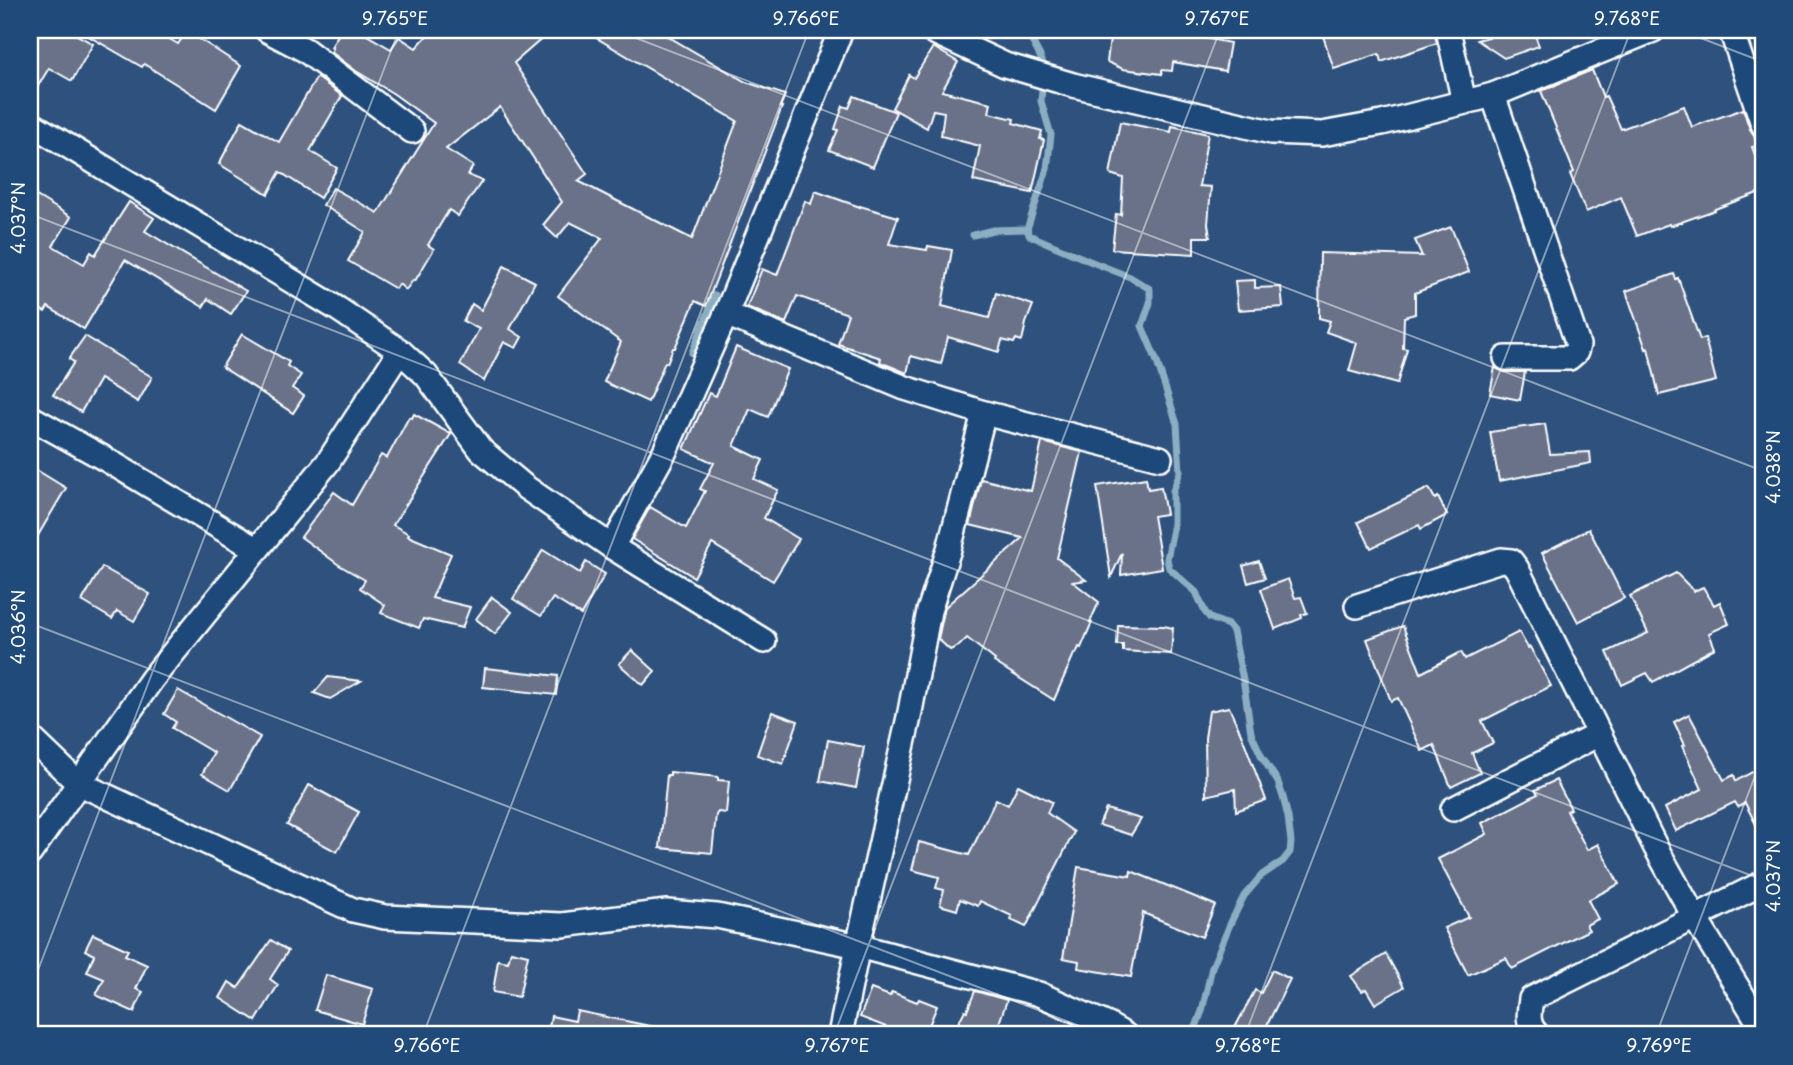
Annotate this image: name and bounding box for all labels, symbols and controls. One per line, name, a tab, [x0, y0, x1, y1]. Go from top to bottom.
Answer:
text: 9.765°E	[362, 4, 428, 31]
text: 9.766°E	[772, 4, 840, 31]
text: 9.767°E	[1184, 4, 1250, 31]
text: 9.768°E	[1594, 4, 1660, 31]
text: 4.037°N	[4, 182, 31, 254]
text: 4.038°N	[1759, 430, 1786, 504]
text: 4.036°N	[4, 589, 31, 665]
text: 4.037°N	[1759, 840, 1786, 912]
text: 9.766°E	[393, 1031, 461, 1058]
text: 9.767°E	[804, 1031, 870, 1058]
text: 9.768°E	[1215, 1031, 1281, 1058]
text: 9.769°E	[1626, 1031, 1692, 1058]

